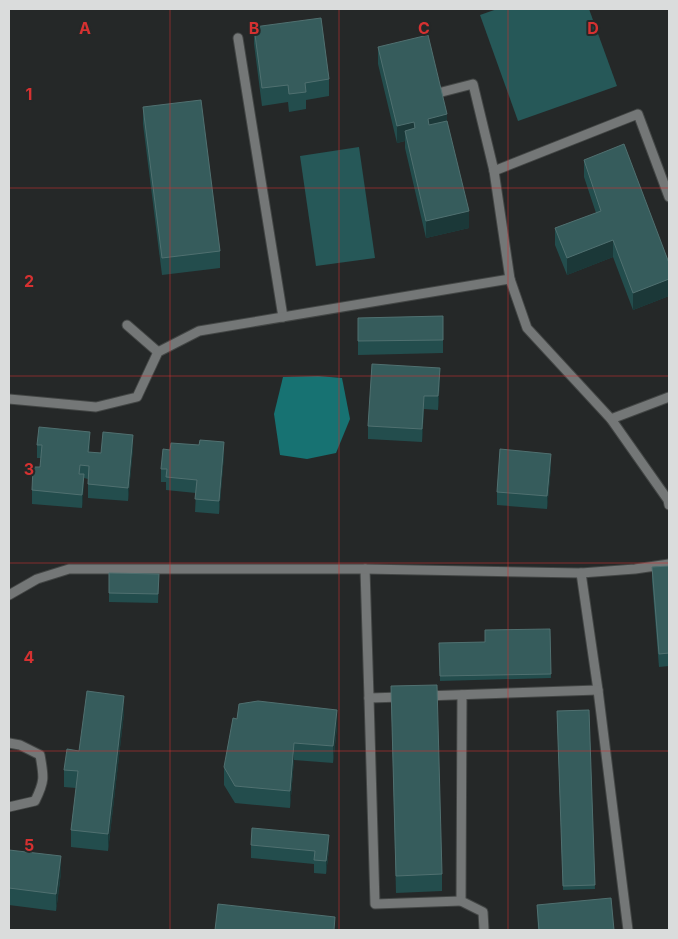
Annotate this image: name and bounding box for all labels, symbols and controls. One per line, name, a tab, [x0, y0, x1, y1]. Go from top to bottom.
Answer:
text: A	[79, 18, 91, 38]
text: B	[249, 18, 259, 38]
text: C	[418, 18, 430, 38]
text: D	[587, 18, 599, 38]
text: 1	[26, 84, 32, 104]
text: 2	[24, 271, 34, 291]
text: 3	[24, 459, 34, 479]
text: 4	[24, 647, 35, 667]
text: 5	[24, 835, 34, 855]

